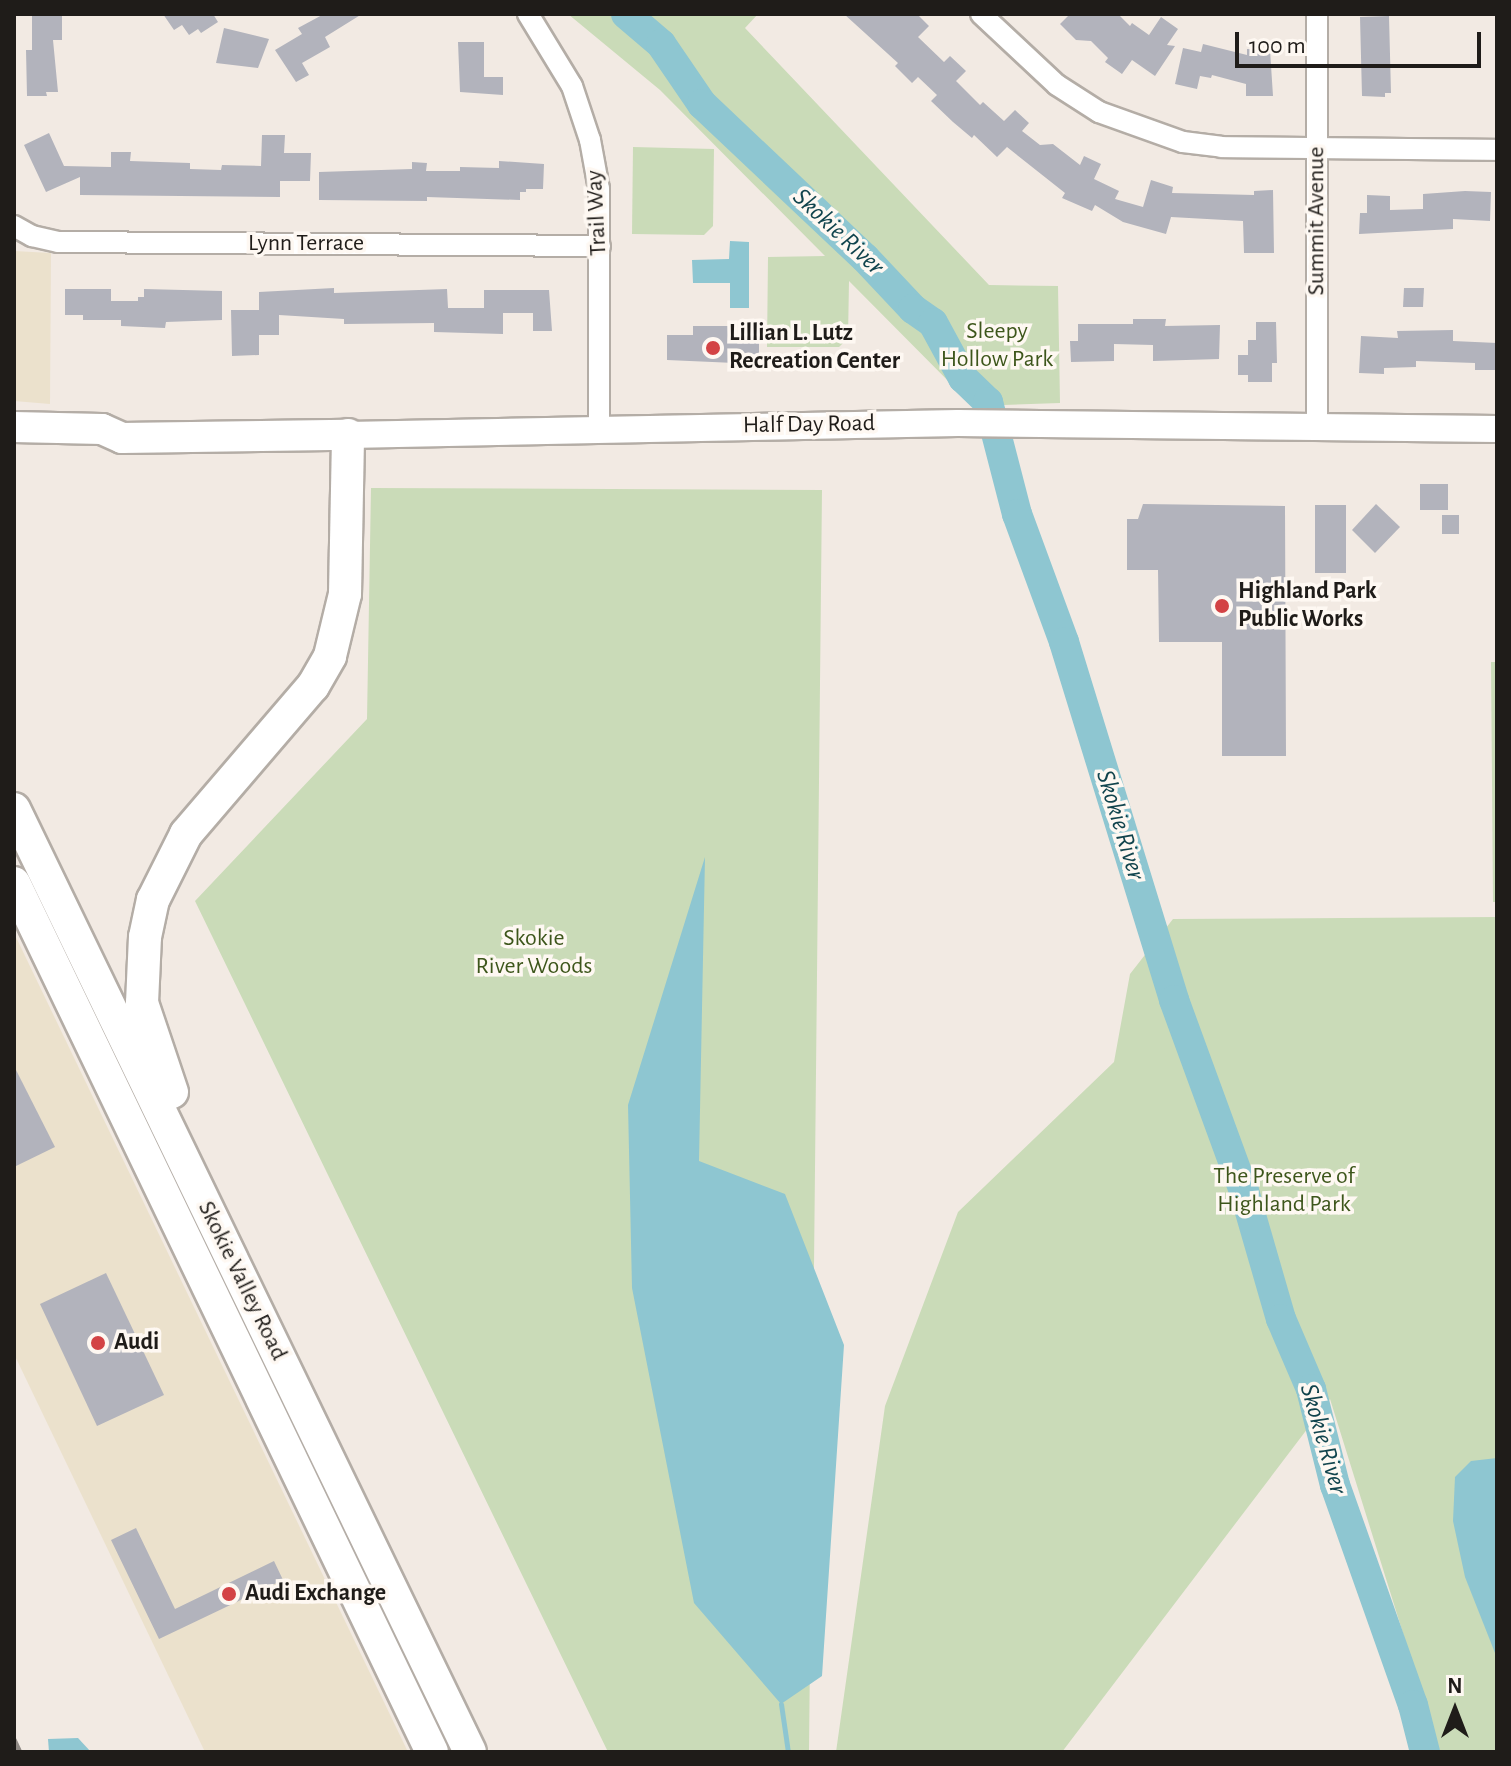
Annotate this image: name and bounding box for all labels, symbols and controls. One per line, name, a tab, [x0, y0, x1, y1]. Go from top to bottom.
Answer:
scale bar	[1239, 16, 1485, 66]
text: 100 m	[1249, 34, 1306, 58]
street label: Summit Avenue	[1303, 147, 1331, 295]
street label: Trail Way	[580, 169, 614, 257]
water label: Skokie River	[786, 182, 890, 282]
street label: Lynn Terrace	[248, 230, 364, 258]
park label: Sleepy Hollow Park	[941, 318, 1053, 374]
place label: Lillian L. Lutz Recreation Center	[729, 320, 900, 376]
marker: Lillian L. Lutz Recreation Center	[704, 339, 722, 357]
street label: Half Day Road	[743, 409, 875, 441]
place label: Highland Park Public Works	[1238, 578, 1377, 634]
marker: Highland Park Public Works	[1213, 597, 1231, 615]
water label: Skokie River	[1089, 766, 1151, 884]
park label: Skokie River Woods	[476, 925, 592, 981]
park label: The Preserve of Highland Park	[1213, 1163, 1355, 1219]
street label: Skokie Valley Road	[191, 1197, 293, 1365]
place label: Audi	[114, 1329, 159, 1357]
marker: Audi	[89, 1334, 107, 1352]
water label: Skokie River	[1292, 1380, 1354, 1498]
place label: Audi Exchange	[245, 1580, 386, 1608]
marker: Audi Exchange	[220, 1585, 238, 1603]
north arrow	[1415, 1670, 1495, 1750]
text: N	[1447, 1675, 1463, 1697]

